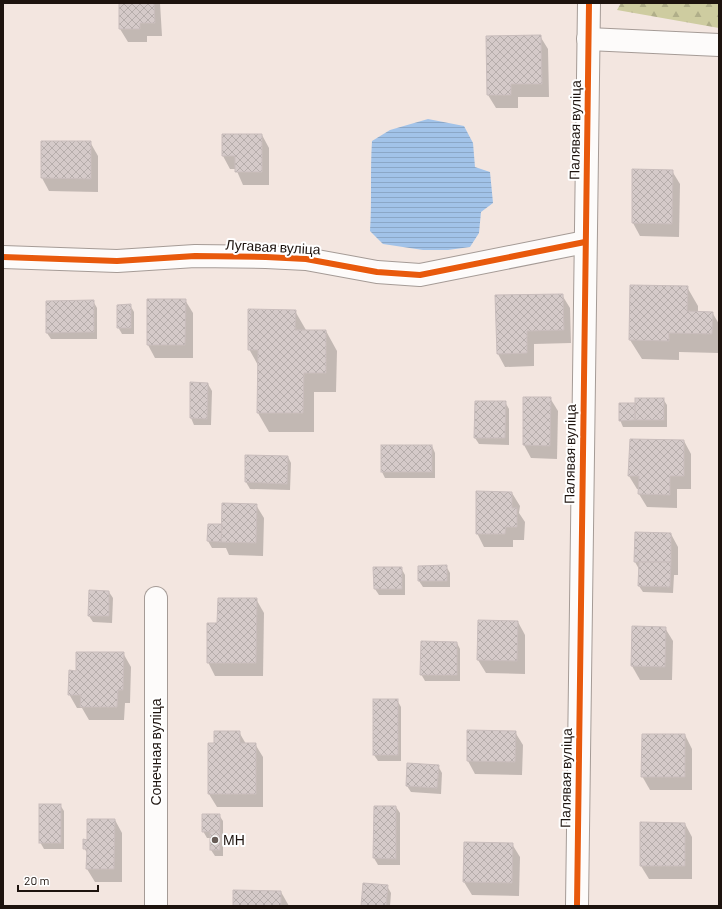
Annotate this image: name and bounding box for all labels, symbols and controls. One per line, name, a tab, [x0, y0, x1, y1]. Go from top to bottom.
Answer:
street label: Палявая вуліца	[565, 80, 584, 180]
street label: Лугавая вуліца	[225, 236, 321, 257]
street label: Палявая вуліца	[560, 404, 579, 504]
street label: Сонечная вуліца	[147, 698, 164, 806]
street label: Палявая вуліца	[556, 728, 575, 828]
place label: МН	[223, 831, 245, 848]
marker: МН	[210, 835, 220, 845]
scale bar	[18, 867, 98, 893]
text: 20 m	[24, 873, 50, 887]

